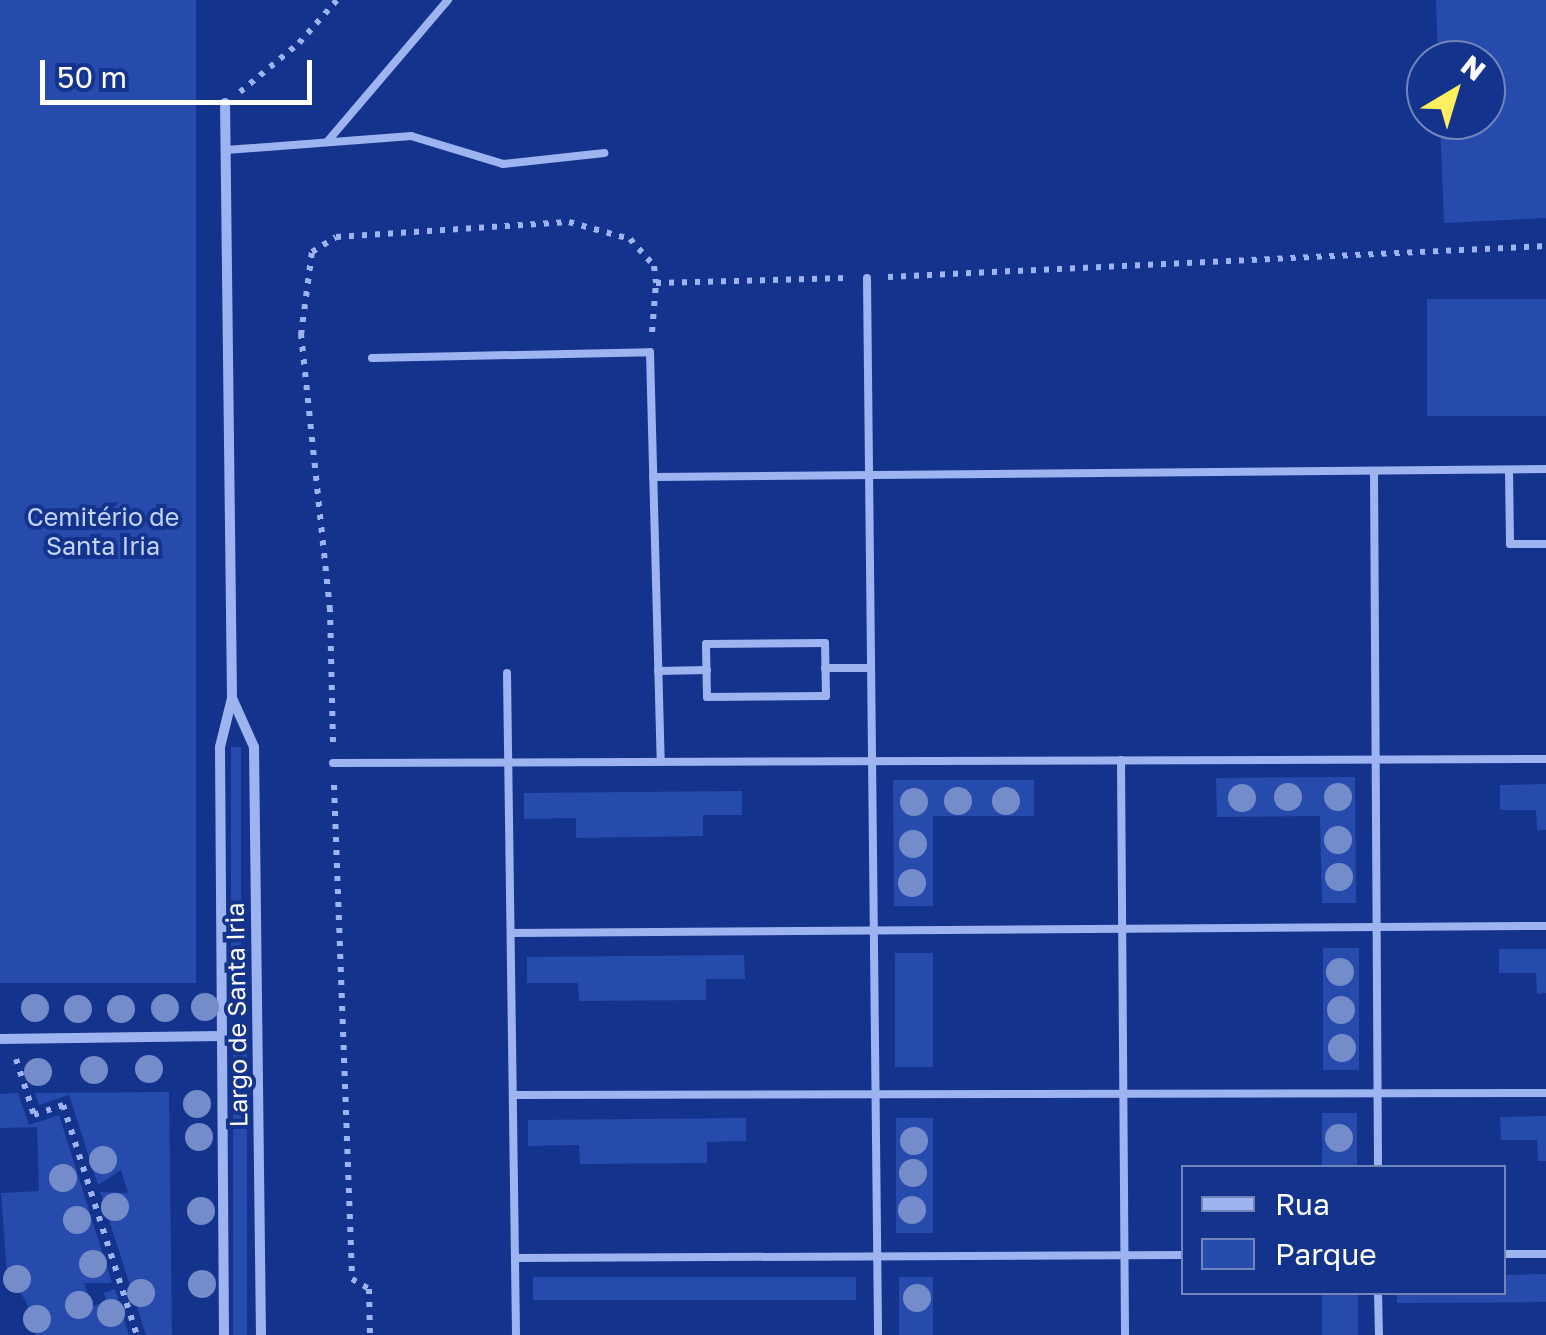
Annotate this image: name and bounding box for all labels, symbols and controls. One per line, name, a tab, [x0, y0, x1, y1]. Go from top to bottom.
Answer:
scale bar	[45, 40, 318, 102]
north arrow	[1406, 40, 1506, 140]
text: N	[1455, 48, 1492, 87]
text: 50 m	[57, 59, 127, 95]
park label: Cemitério de Santa Iria	[27, 503, 179, 562]
street label: Largo de Santa Iria	[220, 902, 254, 1128]
legend	[1181, 1165, 1506, 1295]
text: Rua	[1275, 1186, 1330, 1222]
text: Parque	[1275, 1236, 1377, 1272]

